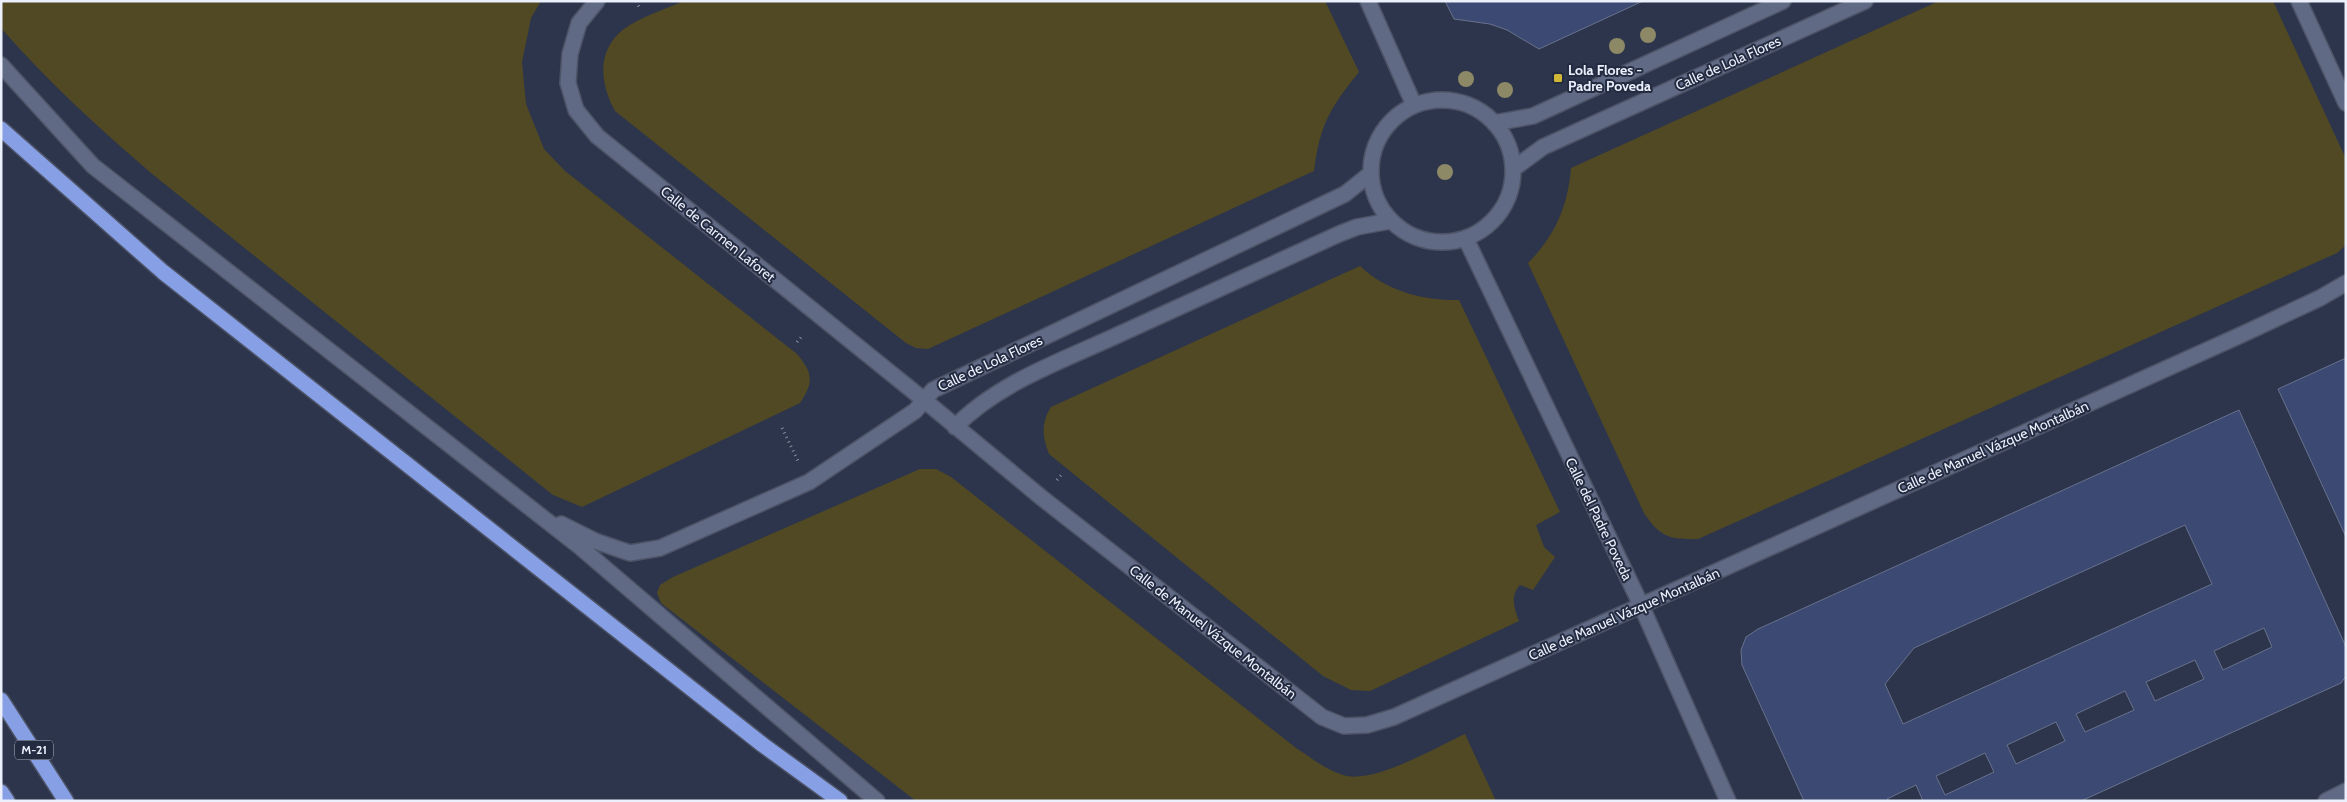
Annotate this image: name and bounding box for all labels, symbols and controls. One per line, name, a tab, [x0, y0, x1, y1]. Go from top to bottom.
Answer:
street label: Calle de Lola Flores	[1672, 32, 1784, 94]
place label: Lola Flores - Padre Poveda	[1568, 61, 1651, 95]
marker: Lola Flores - Padre Poveda	[1552, 72, 1564, 84]
street label: Calle de Carmen Laforet	[657, 182, 779, 286]
street label: Calle de Lola Flores	[935, 331, 1045, 395]
street label: Calle de Manuel Vázque Montalbán	[1895, 397, 2092, 497]
street label: Calle del Padre Poveda	[1561, 455, 1637, 584]
street label: Calle de Manuel Vázque Montalbán	[1126, 561, 1300, 703]
street label: Calle de Manuel Vázque Montalbán	[1526, 564, 1723, 664]
road number: M-21	[15, 740, 53, 760]

